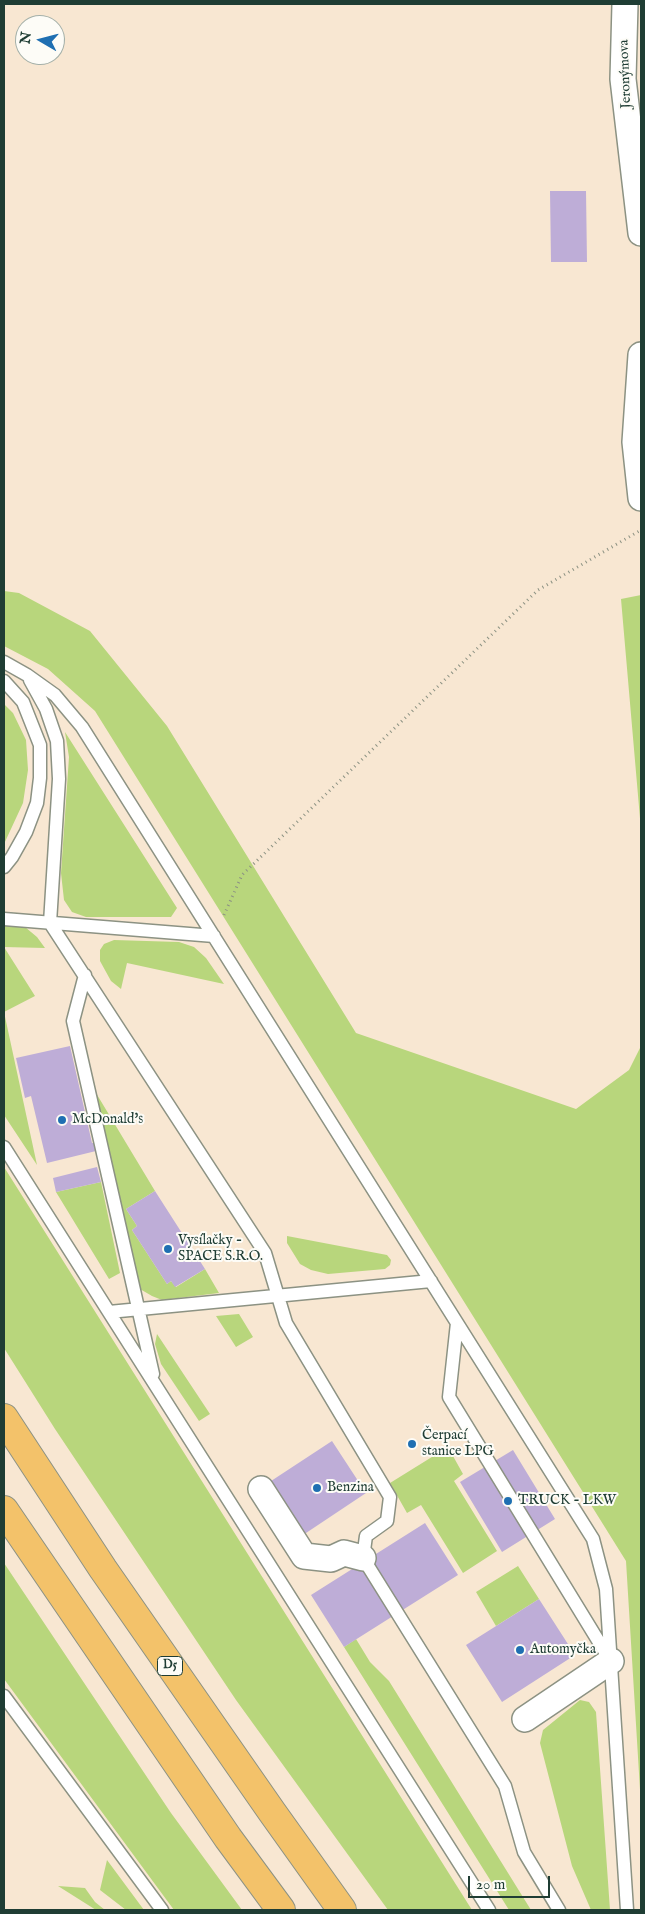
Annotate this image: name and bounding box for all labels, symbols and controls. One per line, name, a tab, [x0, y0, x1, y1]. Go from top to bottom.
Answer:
north arrow	[15, 15, 65, 65]
text: N	[16, 31, 36, 45]
street label: Jeronýmova	[616, 39, 636, 109]
place label: McDonald's	[72, 1112, 143, 1128]
marker: McDonald's	[56, 1114, 68, 1126]
place label: Vysílačky - SPACE S.R.O.	[178, 1233, 263, 1266]
marker: Vysílačky - SPACE S.R.O.	[162, 1243, 174, 1255]
place label: Čerpací stanice LPG	[422, 1428, 494, 1460]
marker: Čerpací stanice LPG	[406, 1438, 418, 1450]
place label: Benzina	[327, 1480, 374, 1496]
marker: Benzina	[311, 1482, 323, 1494]
place label: TRUCK - LKW	[518, 1493, 616, 1509]
marker: TRUCK - LKW	[502, 1495, 514, 1507]
place label: Automyčka	[530, 1642, 596, 1658]
marker: Automyčka	[514, 1644, 526, 1656]
road number: D5	[158, 1656, 182, 1675]
scale bar	[470, 1866, 552, 1898]
text: 20 m	[476, 1875, 505, 1894]

